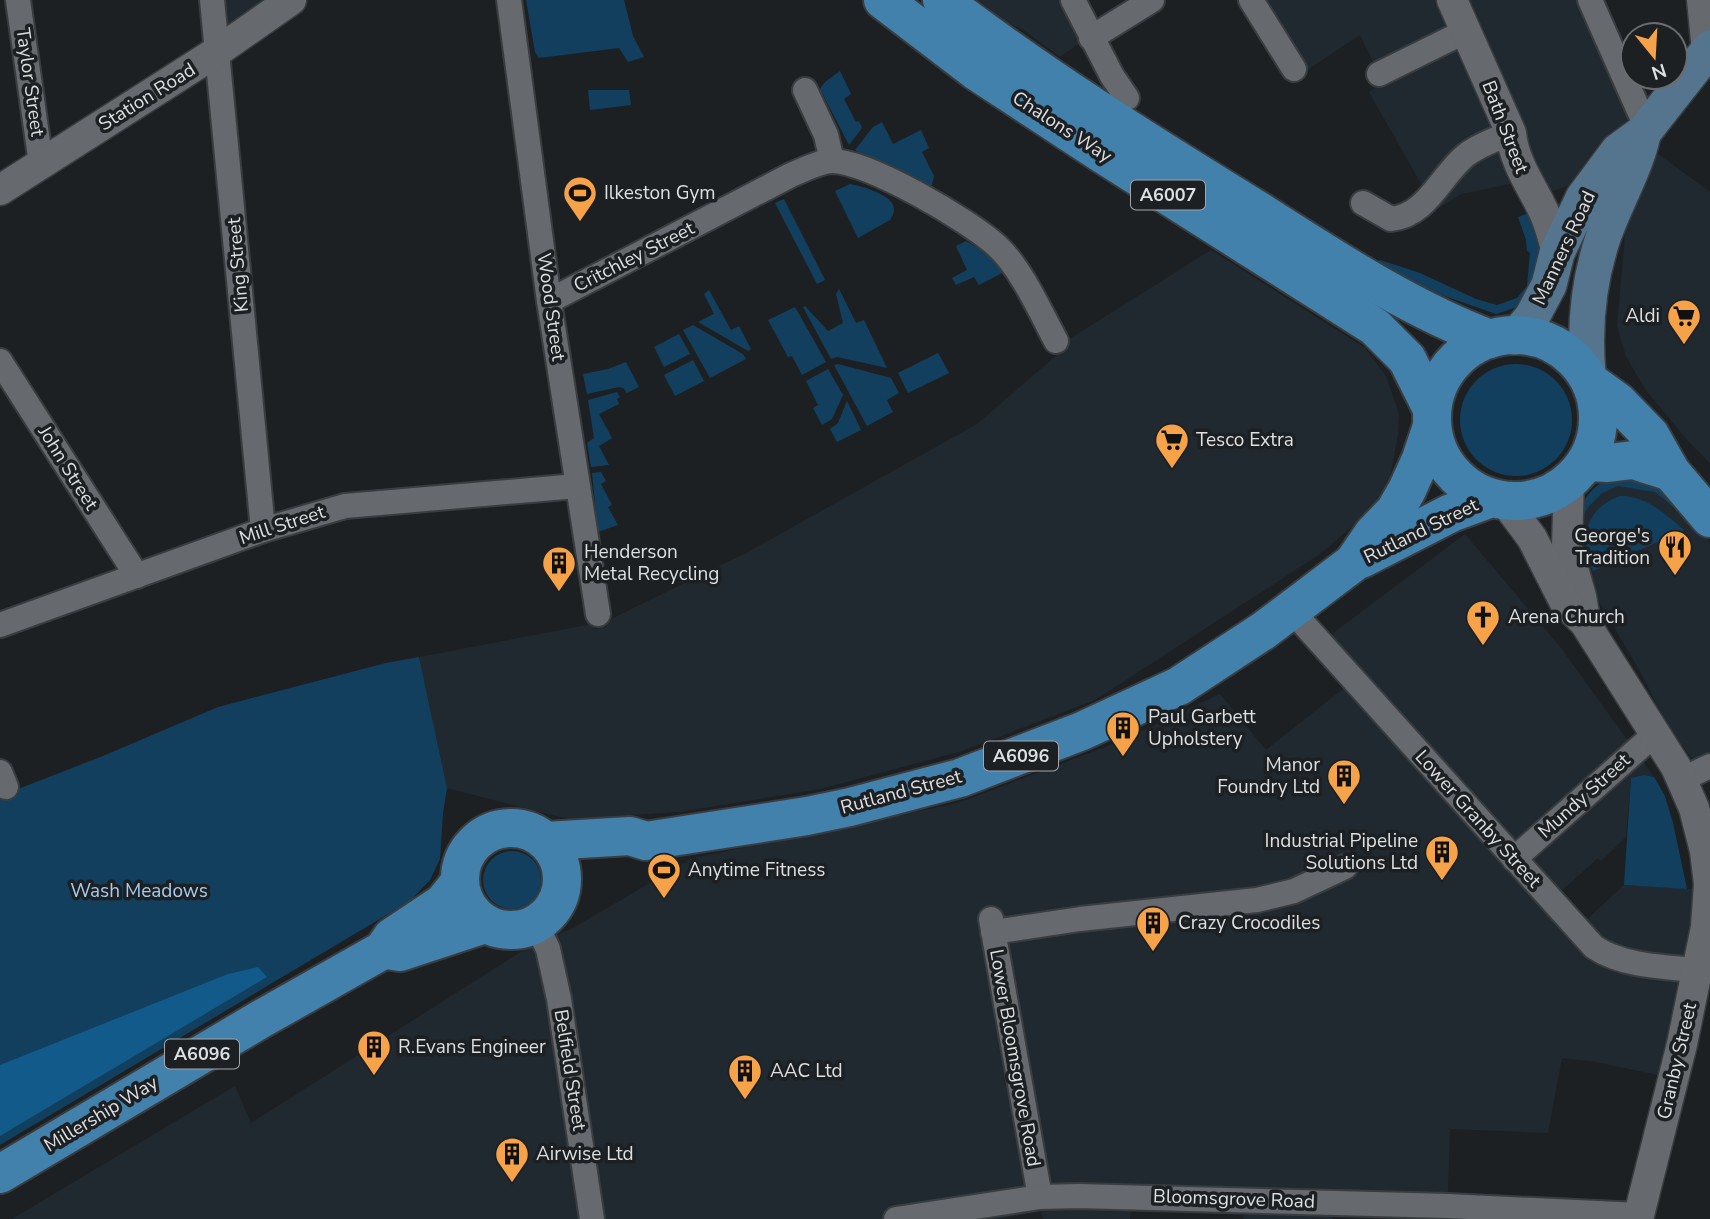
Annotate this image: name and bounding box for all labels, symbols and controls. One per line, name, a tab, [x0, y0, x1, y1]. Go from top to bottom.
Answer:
north arrow	[1619, 21, 1689, 91]
street label: Taylor Street	[10, 26, 51, 138]
street label: Station Road	[94, 57, 200, 137]
text: N	[1648, 57, 1670, 86]
street label: Bath Street	[1475, 77, 1535, 177]
street label: Chalons Way	[1007, 85, 1117, 169]
sports icon: Ilkeston Gym	[561, 174, 599, 223]
place label: Ilkeston Gym	[604, 180, 716, 206]
road number: A6007	[1131, 180, 1205, 210]
street label: Manners Road	[1526, 187, 1602, 309]
street label: Critchley Street	[569, 215, 699, 299]
street label: King Street	[221, 216, 255, 313]
street label: Wood Street	[531, 251, 571, 363]
supermarket icon: Aldi	[1665, 297, 1703, 346]
place label: Aldi	[1625, 303, 1660, 329]
street label: John Street	[31, 420, 104, 515]
supermarket icon: Tesco Extra	[1153, 421, 1191, 470]
place label: Tesco Extra	[1196, 427, 1294, 453]
street label: Rutland Street	[1359, 492, 1483, 570]
street label: Mill Street	[236, 499, 328, 551]
place label: George's Tradition	[1574, 523, 1650, 571]
restaurant icon: George's Tradition	[1656, 528, 1694, 577]
place label: Henderson Metal Recycling	[584, 539, 719, 587]
building icon: Henderson Metal Recycling	[540, 544, 578, 593]
church icon: Arena Church	[1464, 598, 1502, 647]
place label: Arena Church	[1508, 604, 1625, 630]
place label: Paul Garbett Upholstery	[1148, 704, 1256, 752]
building icon: Paul Garbett Upholstery	[1104, 709, 1142, 758]
road number: A6096	[984, 742, 1058, 770]
street label: Lower Granby Street	[1409, 745, 1547, 894]
street label: Mundy Street	[1532, 748, 1636, 844]
place label: Manor Foundry Ltd	[1217, 752, 1320, 800]
building icon: Manor Foundry Ltd	[1325, 757, 1363, 806]
street label: Rutland Street	[838, 763, 965, 821]
place label: Industrial Pipeline Solutions Ltd	[1265, 828, 1418, 876]
building icon: Industrial Pipeline Solutions Ltd	[1423, 833, 1461, 882]
sports icon: Anytime Fitness	[645, 851, 683, 900]
place label: Anytime Fitness	[688, 857, 825, 883]
park label: Wash Meadows	[70, 878, 208, 904]
building icon: Crazy Crocodiles	[1134, 904, 1172, 953]
place label: Crazy Crocodiles	[1178, 910, 1320, 936]
street label: Lower Bloomsgrove Road	[983, 947, 1047, 1169]
street label: Granby Street	[1651, 1000, 1703, 1122]
street label: Belfield Street	[548, 1007, 592, 1133]
building icon: R.Evans Engineer	[355, 1028, 393, 1077]
place label: R.Evans Engineer	[398, 1034, 546, 1060]
road number: A6096	[165, 1040, 239, 1069]
building icon: AAC Ltd	[726, 1052, 764, 1101]
place label: AAC Ltd	[770, 1058, 843, 1084]
street label: Millership Way	[39, 1070, 163, 1158]
building icon: Airwise Ltd	[493, 1135, 531, 1184]
place label: Airwise Ltd	[536, 1141, 634, 1167]
street label: Bloomsgrove Road	[1153, 1183, 1315, 1215]

